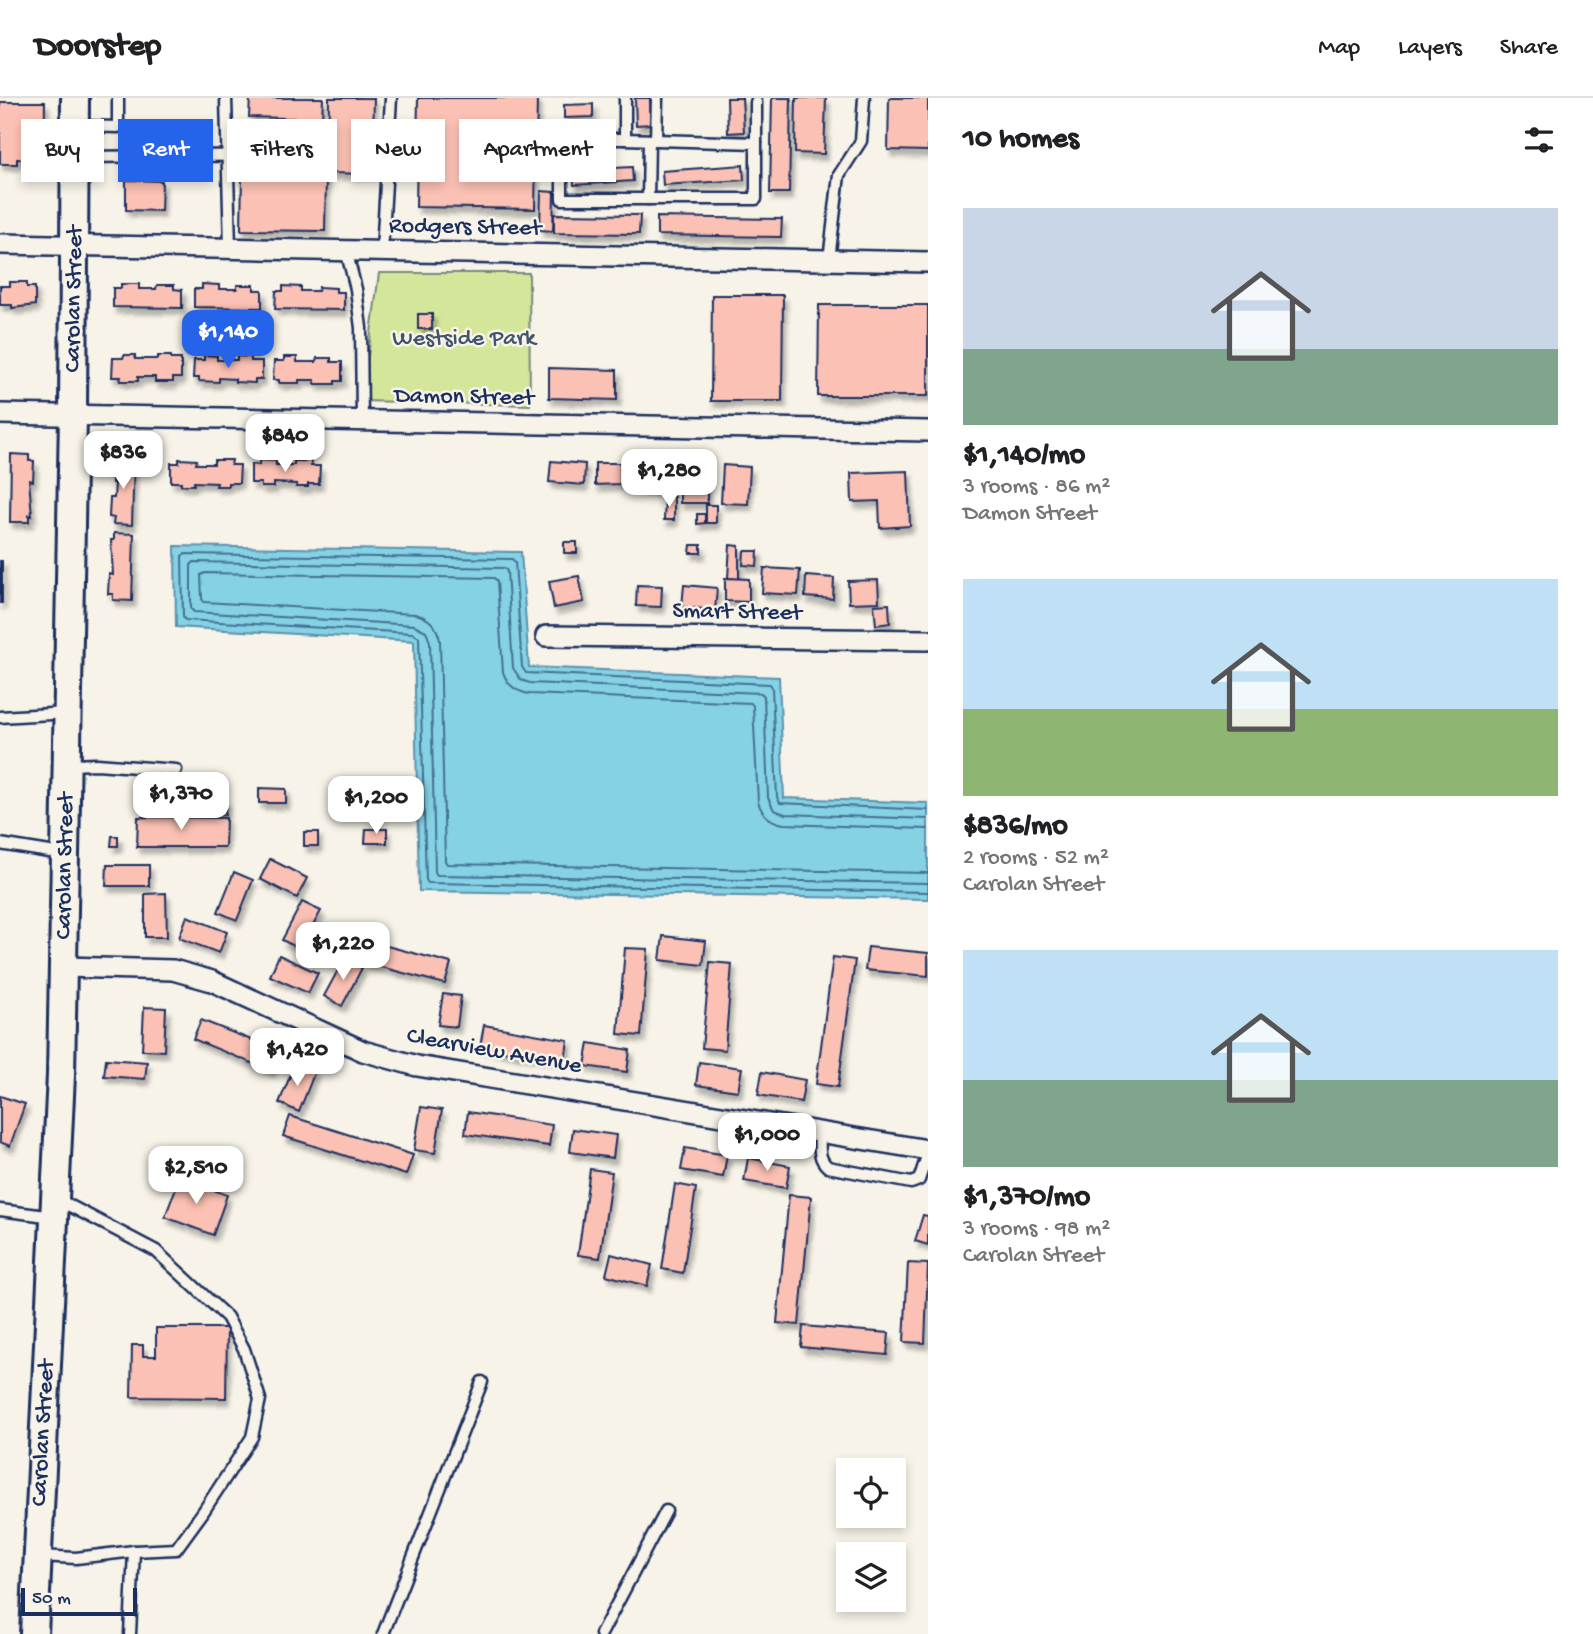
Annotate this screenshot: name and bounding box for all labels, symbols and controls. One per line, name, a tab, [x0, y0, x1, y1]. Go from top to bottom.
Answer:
text: Doorstep	[35, 29, 161, 67]
text: Map	[1318, 34, 1360, 63]
text: Layers	[1398, 34, 1462, 63]
text: Share	[1500, 34, 1558, 63]
chip: Buy	[21, 119, 104, 182]
chip: Rent	[118, 119, 213, 182]
chip: Filters	[227, 119, 337, 182]
chip: New	[351, 119, 445, 182]
chip: Apartment	[459, 119, 616, 182]
icon: filters	[1520, 121, 1558, 159]
text: 10 homes	[963, 123, 1079, 158]
street label: Rodgers Street	[389, 212, 544, 244]
street label: Carolan Street	[59, 223, 91, 373]
icon: home	[1198, 253, 1324, 379]
pin: $1,140	[171, 310, 285, 370]
text: $1,140	[198, 319, 258, 346]
park label: Westside Park	[392, 325, 538, 354]
street label: Damon Street	[392, 382, 536, 414]
pin: $840	[244, 414, 326, 474]
text: $840	[262, 423, 308, 450]
pin: $836	[82, 432, 164, 491]
text: $1,140/mo	[963, 439, 1085, 474]
text: $836	[100, 440, 146, 467]
pin: $1,280	[612, 450, 726, 509]
text: $1,280	[637, 458, 701, 485]
text: 3 rooms · 86 m²	[963, 474, 1110, 501]
text: Damon Street	[963, 501, 1097, 528]
street label: Smart Street	[672, 597, 804, 629]
icon: home	[1198, 624, 1324, 750]
pin: $1,370	[124, 772, 238, 832]
pin: $1,200	[319, 776, 433, 836]
text: $1,370	[149, 781, 213, 808]
text: $1,200	[344, 785, 408, 812]
street label: Carolan Street	[50, 790, 82, 940]
text: $836/mo	[963, 810, 1068, 845]
text: 2 rooms · 52 m²	[963, 845, 1109, 872]
text: Carolan Street	[963, 872, 1104, 899]
pin: $1,220	[286, 922, 400, 982]
text: $1,220	[312, 931, 374, 958]
icon: home	[1198, 995, 1324, 1121]
street label: Clearview Avenue	[404, 1022, 584, 1082]
pin: $1,420	[240, 1028, 354, 1088]
text: $1,420	[266, 1037, 328, 1064]
pin: $1,000	[710, 1114, 824, 1173]
text: $1,000	[734, 1122, 800, 1149]
pin: $2,510	[139, 1146, 253, 1206]
text: $2,510	[164, 1155, 228, 1182]
text: $1,370/mo	[963, 1181, 1090, 1216]
text: 3 rooms · 98 m²	[963, 1216, 1110, 1243]
text: Carolan Street	[963, 1243, 1104, 1270]
street label: Carolan Street	[26, 1357, 62, 1507]
map controls	[836, 1458, 906, 1612]
button: locate	[836, 1458, 906, 1528]
button: layers	[836, 1542, 906, 1612]
scale bar	[21, 1585, 136, 1617]
text: 50 m	[32, 1588, 71, 1611]

